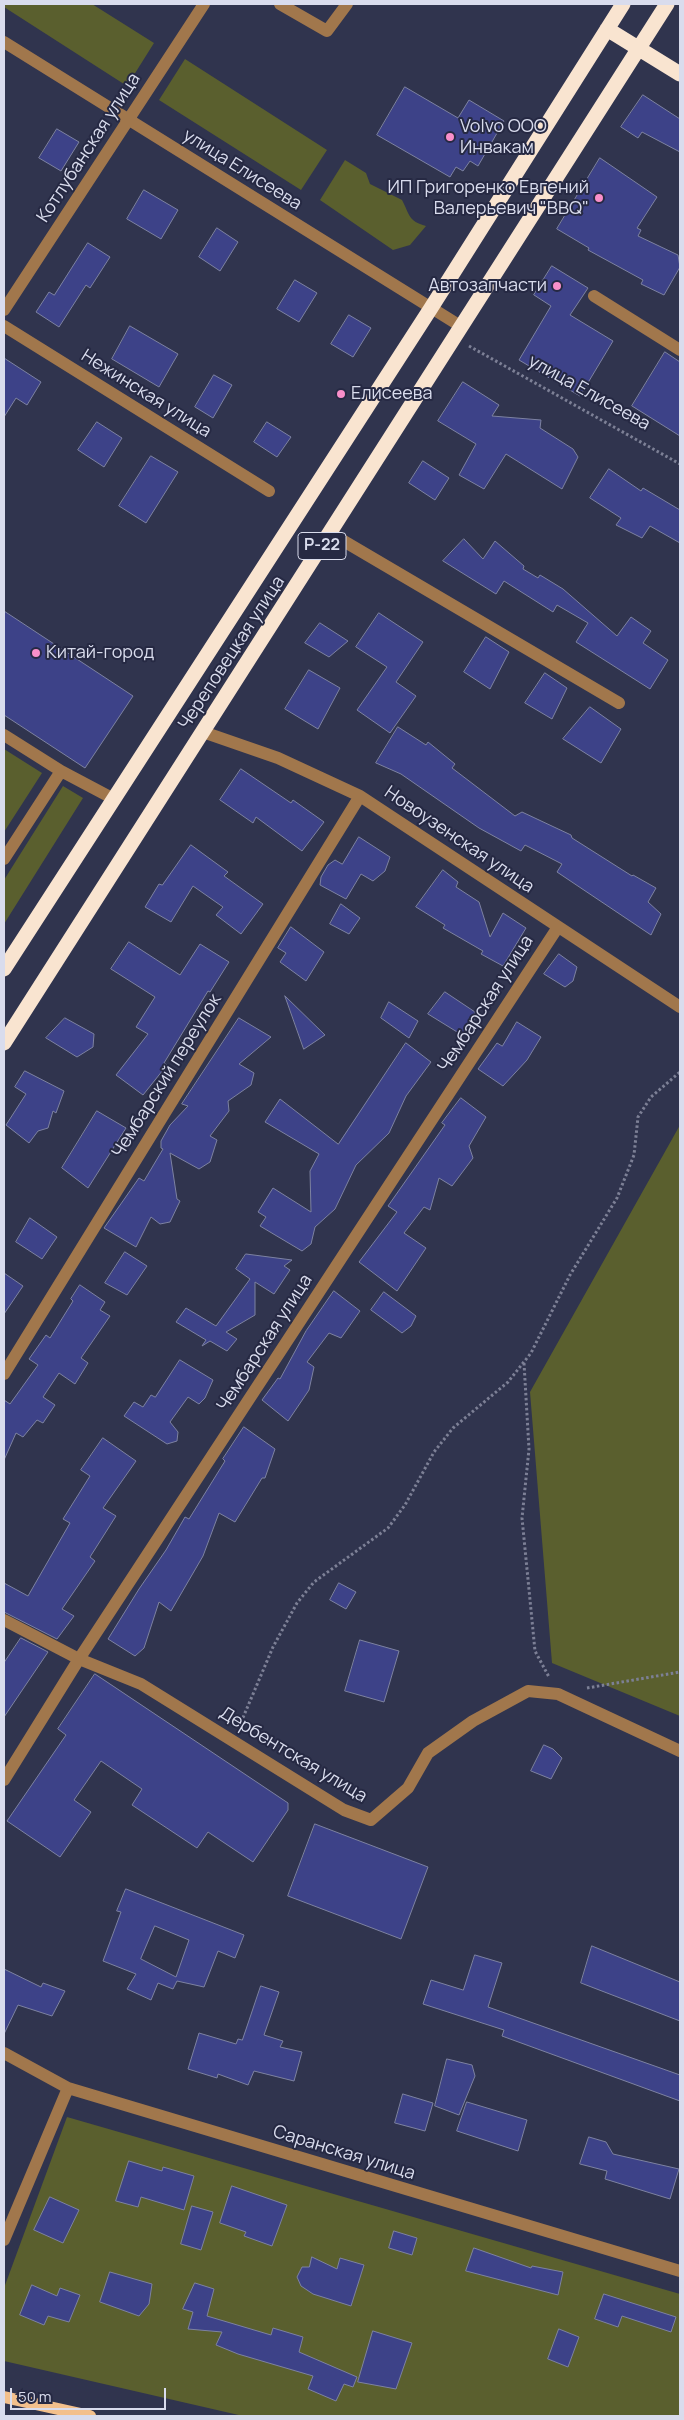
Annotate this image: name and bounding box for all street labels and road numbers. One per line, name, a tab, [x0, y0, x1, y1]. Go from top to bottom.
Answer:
street label: Котлубанская улица	[33, 69, 145, 227]
street label: улица Елисеева	[179, 125, 305, 215]
street label: Нежинская улица	[77, 345, 215, 443]
street label: улица Елисеева	[524, 351, 654, 435]
road number: Р-22	[298, 532, 346, 560]
street label: Череповецкая улица	[174, 572, 290, 734]
street label: Новоузенская улица	[380, 782, 538, 898]
street label: Чембарская улица	[434, 932, 538, 1076]
street label: Чембарский переулок	[108, 990, 226, 1162]
street label: Чембарская улица	[213, 1271, 317, 1415]
street label: Дербентская улица	[215, 1702, 371, 1808]
street label: Саранская улица	[270, 2121, 418, 2185]

